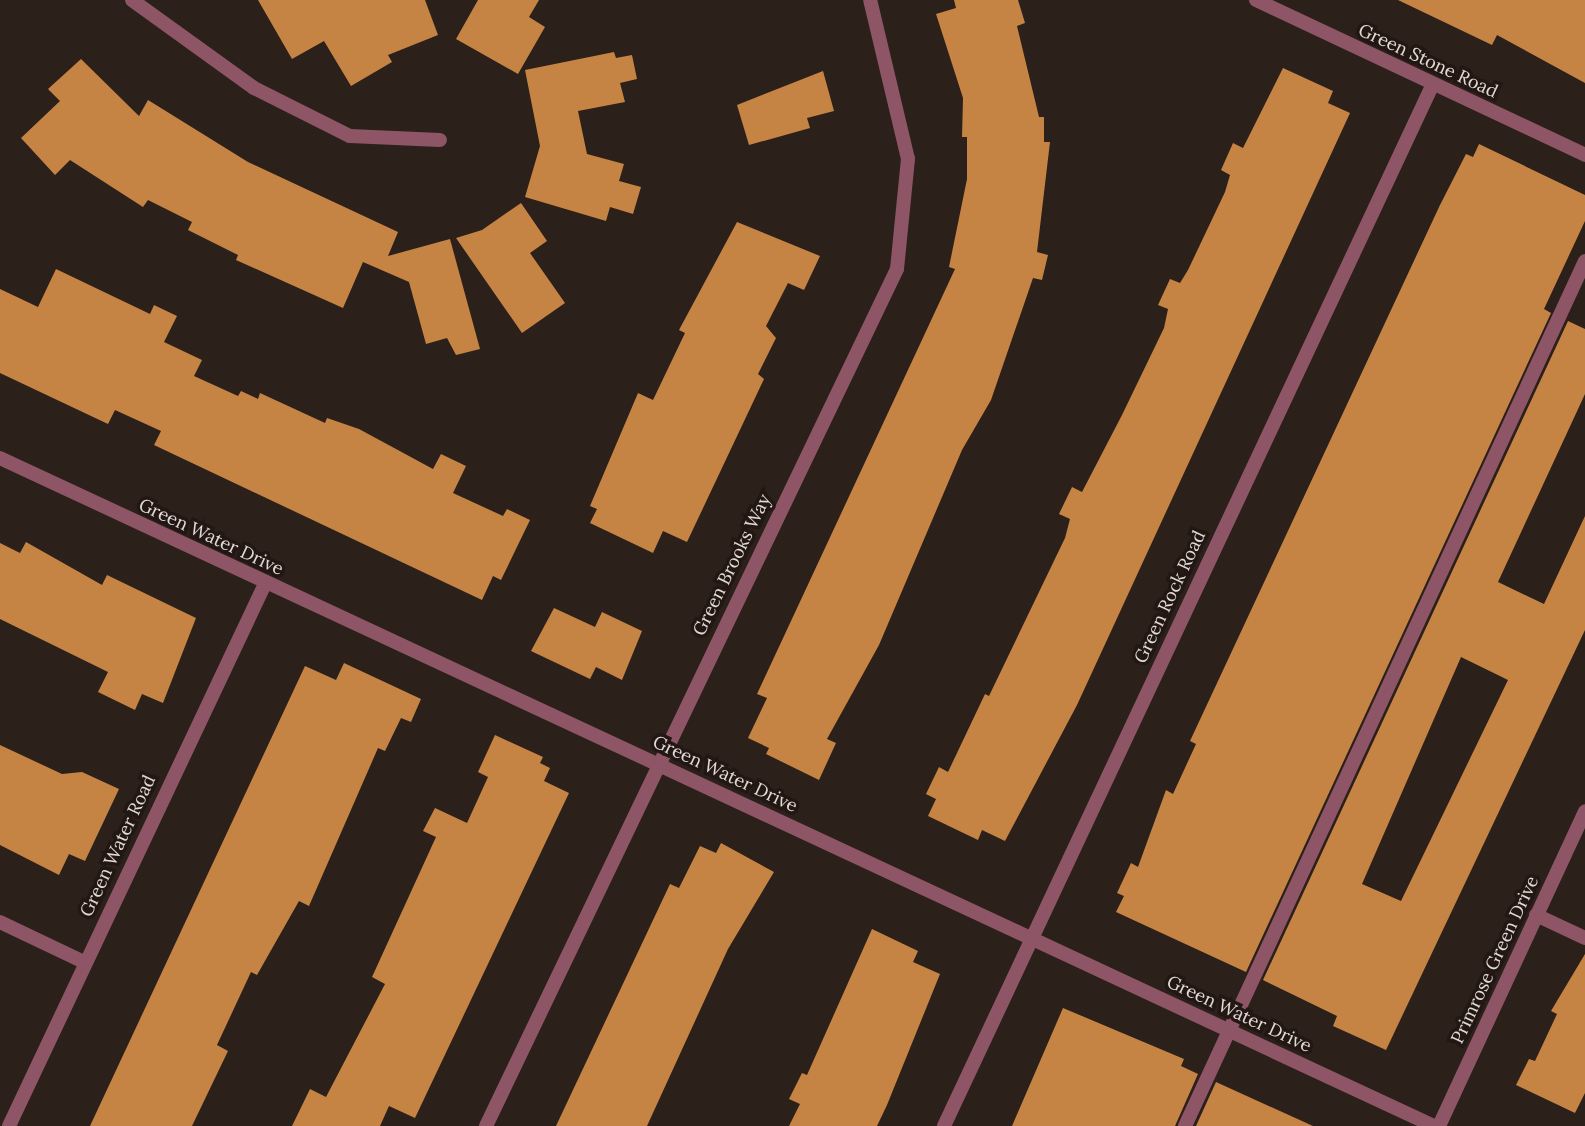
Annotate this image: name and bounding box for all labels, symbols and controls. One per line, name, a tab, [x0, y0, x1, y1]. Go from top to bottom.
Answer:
street label: Green Stone Road	[1355, 19, 1501, 103]
street label: Green Brooks Way	[688, 491, 776, 639]
street label: Green Water Drive	[135, 494, 287, 580]
street label: Green Rock Road	[1130, 527, 1210, 667]
street label: Green Water Drive	[649, 731, 801, 817]
street label: Green Water Road	[76, 772, 160, 920]
street label: Primrose Green Drive	[1447, 873, 1543, 1047]
street label: Green Water Drive	[1163, 971, 1315, 1057]

